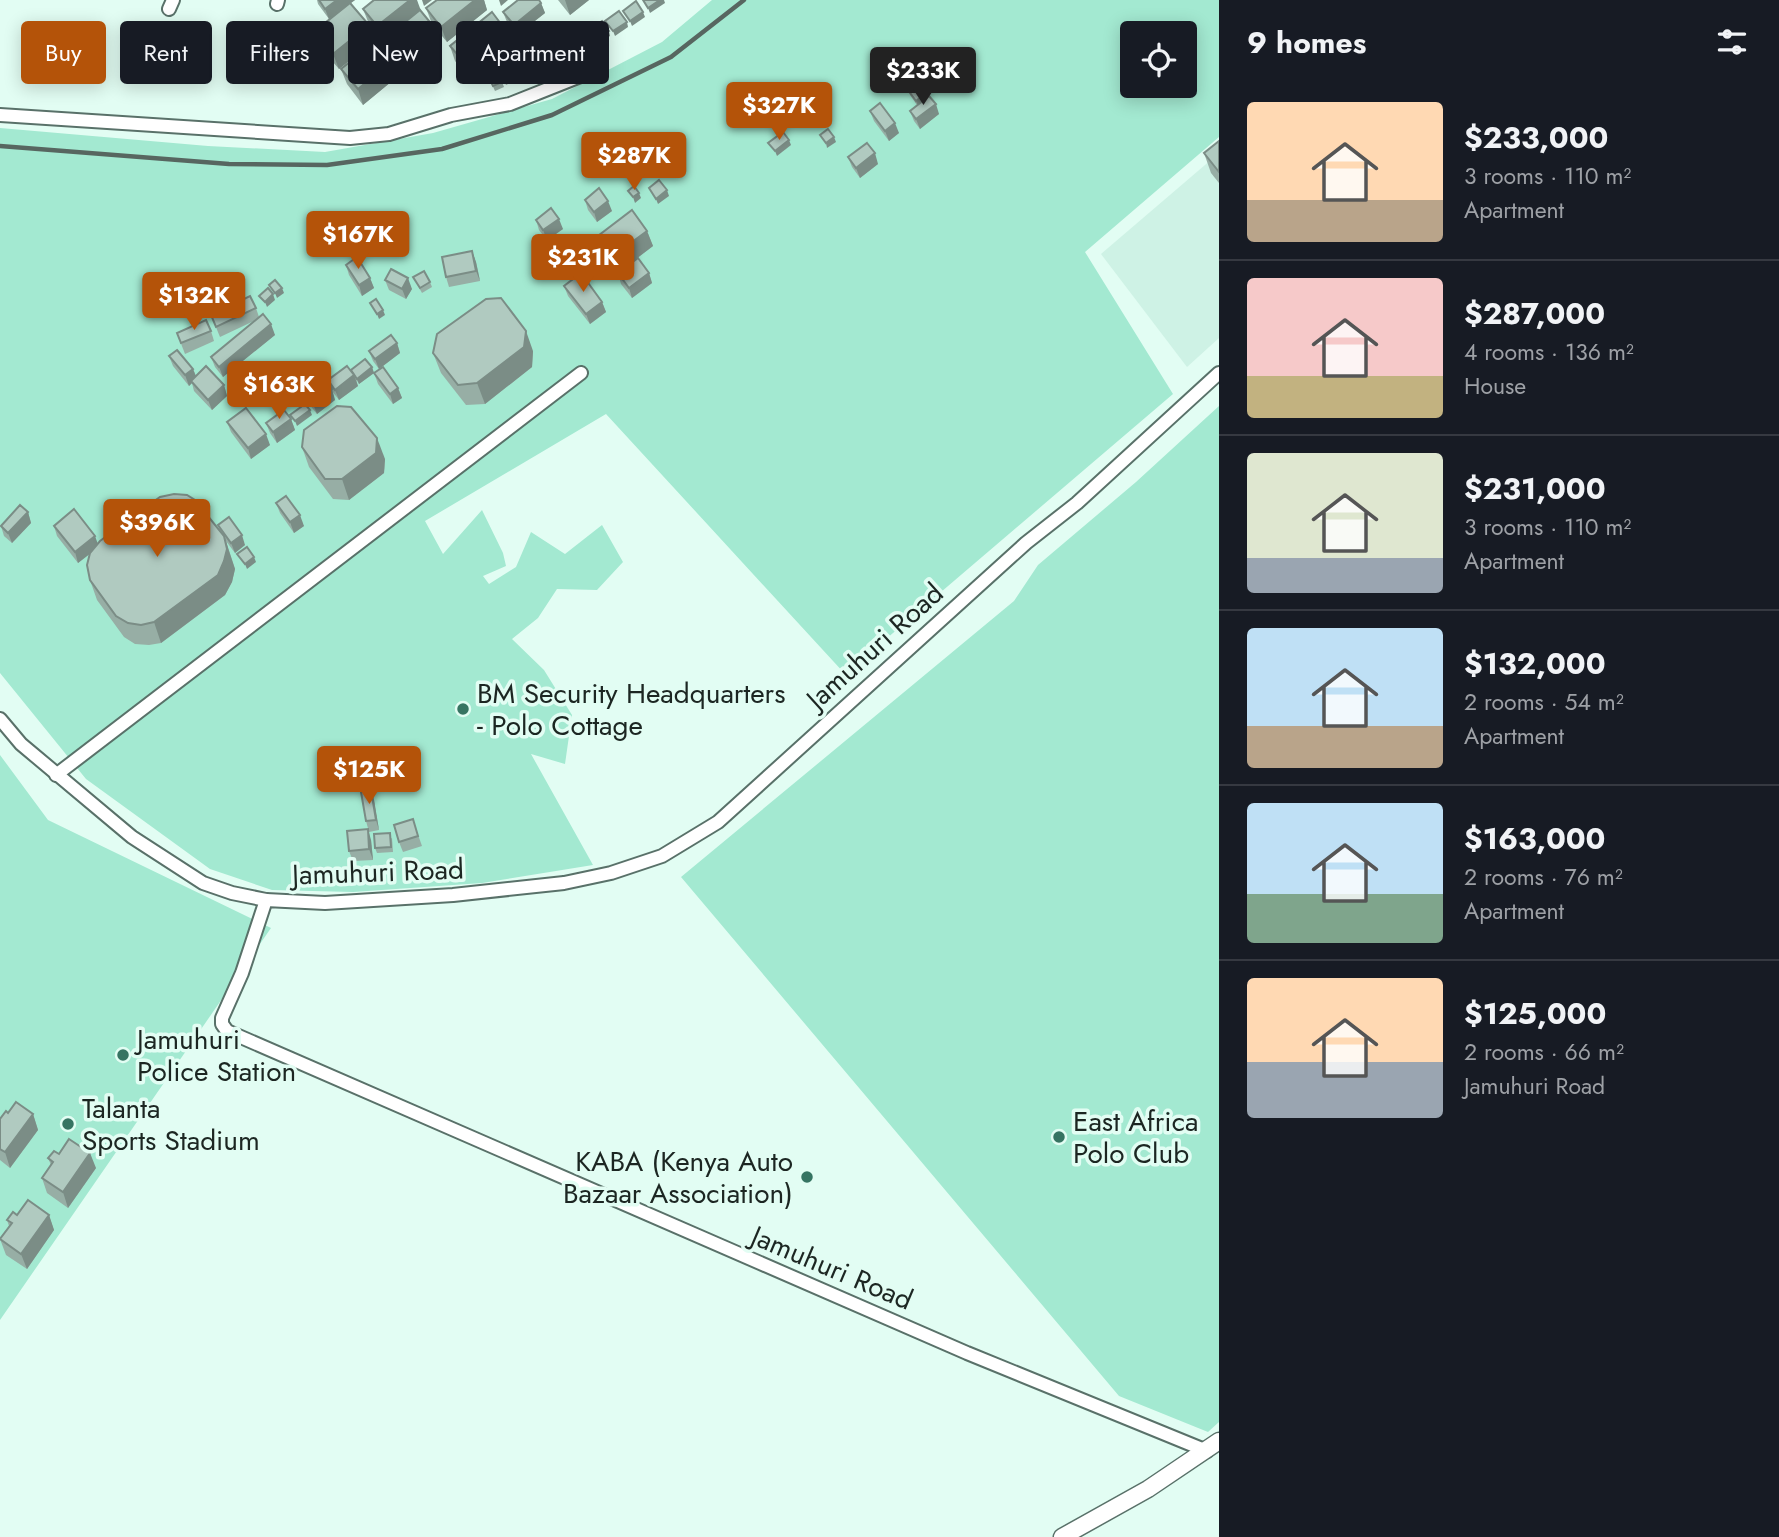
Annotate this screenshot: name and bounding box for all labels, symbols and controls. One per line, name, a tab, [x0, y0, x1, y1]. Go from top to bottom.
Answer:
chip: Buy	[21, 21, 106, 84]
chip: Rent	[120, 21, 212, 84]
chip: Filters	[226, 21, 334, 84]
chip: New	[348, 21, 442, 84]
chip: Apartment	[456, 21, 609, 84]
map controls	[1120, 21, 1197, 98]
button: locate	[1120, 21, 1197, 98]
text: 9 homes	[1247, 21, 1366, 64]
icon: filters	[1713, 23, 1751, 61]
pin: $233K	[874, 48, 972, 107]
text: $233K	[886, 53, 960, 87]
pin: $327K	[730, 82, 828, 142]
text: $327K	[742, 88, 816, 122]
text: $233,000	[1464, 116, 1608, 159]
icon: home	[1303, 130, 1387, 214]
pin: $287K	[585, 132, 683, 192]
text: $287K	[597, 138, 671, 172]
text: 3 rooms · 110 m²	[1464, 159, 1631, 193]
text: Apartment	[1464, 193, 1564, 227]
pin: $167K	[309, 212, 407, 271]
text: $167K	[322, 217, 394, 251]
pin: $231K	[534, 234, 632, 294]
text: $231K	[547, 240, 619, 274]
pin: $132K	[145, 272, 243, 332]
text: $132K	[158, 278, 230, 312]
text: $287,000	[1464, 292, 1605, 335]
icon: home	[1303, 306, 1387, 390]
text: 4 rooms · 136 m²	[1464, 335, 1634, 369]
pin: $163K	[230, 362, 328, 421]
text: $163K	[243, 367, 315, 401]
text: House	[1464, 369, 1526, 403]
text: $231,000	[1464, 467, 1606, 510]
icon: home	[1303, 481, 1387, 565]
pin: $396K	[108, 500, 206, 559]
text: $396K	[119, 505, 195, 539]
text: 3 rooms · 110 m²	[1464, 510, 1631, 544]
text: Apartment	[1464, 544, 1564, 578]
street label: Jamuhuri Road	[794, 573, 953, 721]
text: $132,000	[1464, 642, 1606, 685]
icon: home	[1303, 656, 1387, 740]
place label: BM Security Headquarters - Polo Cottage	[477, 673, 786, 746]
text: 2 rooms · 54 m²	[1464, 685, 1624, 719]
marker: BM Security Headquarters - Polo Cottage	[455, 701, 471, 717]
text: Apartment	[1464, 719, 1564, 753]
pin: $125K	[320, 746, 418, 806]
text: $125K	[333, 752, 405, 786]
text: $163,000	[1464, 817, 1605, 860]
icon: home	[1303, 831, 1387, 915]
street label: Jamuhuri Road	[287, 849, 465, 896]
text: 2 rooms · 76 m²	[1464, 860, 1623, 894]
text: Apartment	[1464, 894, 1564, 928]
text: $125,000	[1464, 992, 1606, 1035]
icon: home	[1303, 1006, 1387, 1090]
place label: Jamuhuri Police Station	[133, 1019, 296, 1092]
text: 2 rooms · 66 m²	[1464, 1035, 1624, 1069]
marker: Jamuhuri Police Station	[115, 1047, 131, 1063]
text: Jamuhuri Road	[1464, 1069, 1605, 1103]
place label: Talanta Sports Stadium	[82, 1088, 260, 1161]
place label: East Africa Polo Club	[1073, 1101, 1199, 1174]
marker: Talanta Sports Stadium	[60, 1116, 76, 1132]
marker: East Africa Polo Club	[1051, 1129, 1067, 1145]
place label: KABA (Kenya Auto Bazaar Association)	[563, 1141, 793, 1214]
marker: KABA (Kenya Auto Bazaar Association)	[799, 1169, 815, 1185]
street label: Jamuhuri Road	[741, 1214, 919, 1320]

